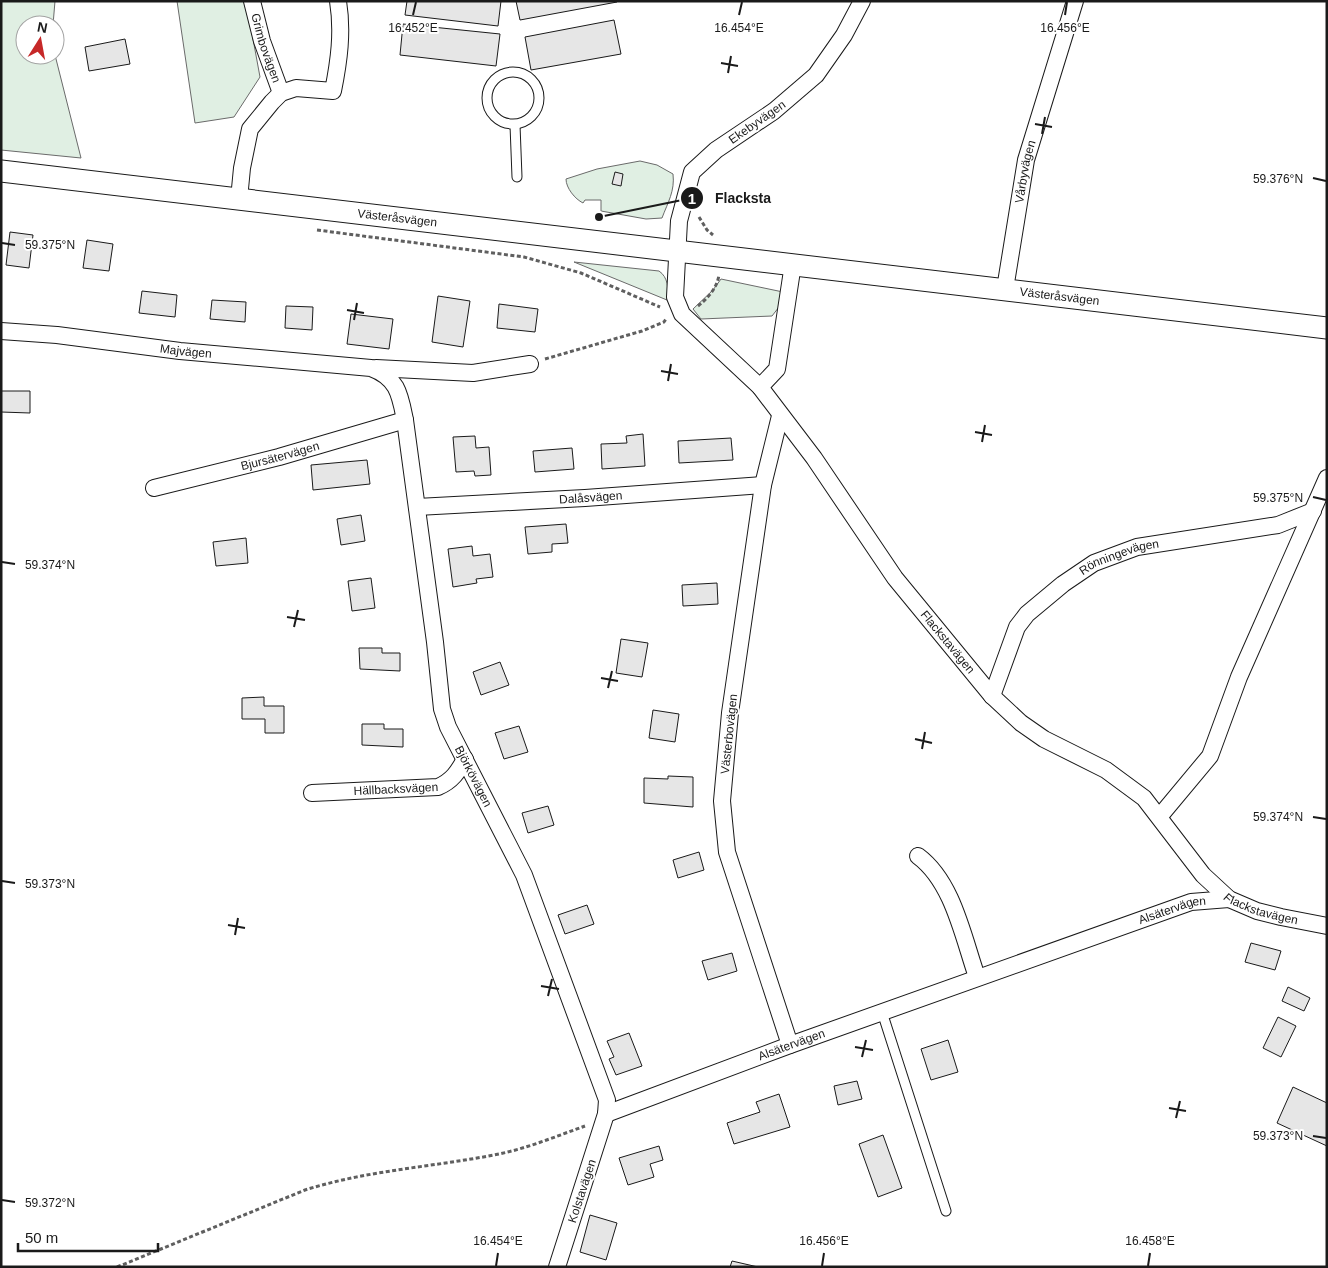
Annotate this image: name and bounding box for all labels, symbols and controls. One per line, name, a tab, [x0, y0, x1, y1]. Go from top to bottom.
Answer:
street label: Grimbovägen	[248, 12, 284, 85]
north arrow	[15, 15, 65, 65]
text: N	[36, 18, 49, 36]
text: 16.452°E	[388, 21, 438, 35]
text: 16.454°E	[714, 21, 764, 35]
text: 16.456°E	[1040, 21, 1090, 35]
street label: Ekebyvägen	[726, 97, 788, 147]
street label: Vårbyvägen	[1012, 138, 1039, 204]
text: 59.376°N	[1253, 172, 1303, 186]
callout: Flacksta	[680, 184, 781, 213]
text: 1	[688, 190, 696, 207]
text: Flacksta	[715, 190, 771, 206]
street label: Västeråsvägen	[357, 206, 438, 230]
text: 59.375°N	[25, 238, 75, 252]
street label: Västeråsvägen	[1019, 285, 1100, 308]
street label: Majvägen	[159, 341, 212, 361]
street label: Bjursätervägen	[239, 439, 321, 473]
street label: Dalåsvägen	[559, 488, 623, 506]
text: 59.375°N	[1253, 491, 1303, 505]
street label: Rönningevägen	[1077, 537, 1160, 578]
text: 59.374°N	[25, 558, 75, 572]
street label: Flackstavägen	[918, 608, 978, 676]
street label: Västerbovägen	[718, 693, 740, 775]
street label: Björkövägen	[452, 744, 495, 809]
street label: Hällbacksvägen	[353, 780, 439, 798]
text: 59.374°N	[1253, 810, 1303, 824]
text: 59.373°N	[25, 877, 75, 891]
street label: Flackstavägen	[1221, 890, 1299, 927]
street label: Alsätervägen	[1137, 894, 1206, 927]
street label: Alsätervägen	[756, 1026, 827, 1063]
text: 59.373°N	[1253, 1129, 1303, 1143]
street label: Kolstavägen	[565, 1157, 599, 1225]
text: 59.372°N	[25, 1196, 75, 1210]
scale bar	[18, 1220, 158, 1252]
text: 50 m	[25, 1229, 58, 1246]
text: 16.454°E	[473, 1234, 523, 1248]
text: 16.456°E	[799, 1234, 849, 1248]
text: 16.458°E	[1125, 1234, 1175, 1248]

